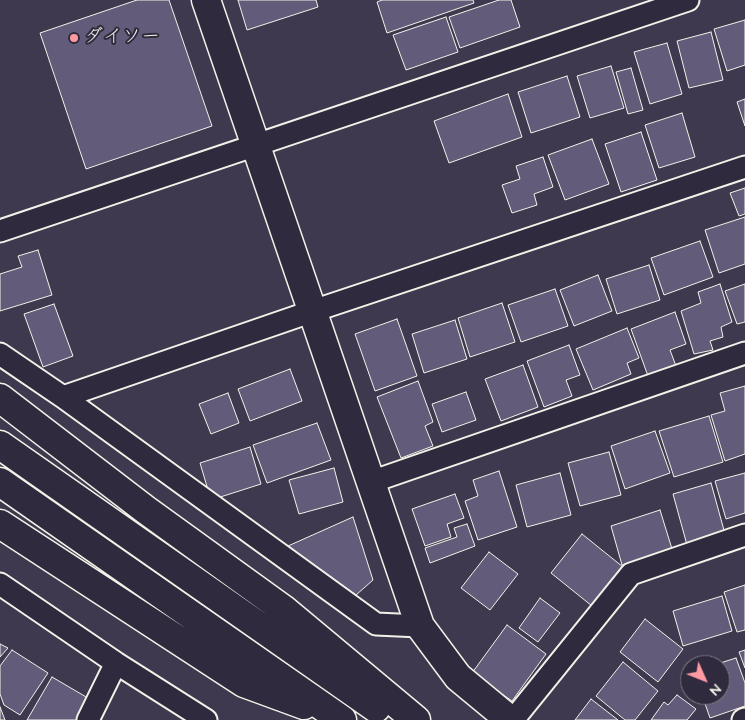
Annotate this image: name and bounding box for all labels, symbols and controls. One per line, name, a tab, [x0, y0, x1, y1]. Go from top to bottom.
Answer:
place label: ダイソー	[84, 27, 160, 49]
marker: ダイソー	[68, 32, 80, 44]
north arrow	[680, 655, 730, 705]
text: N	[705, 680, 725, 700]

